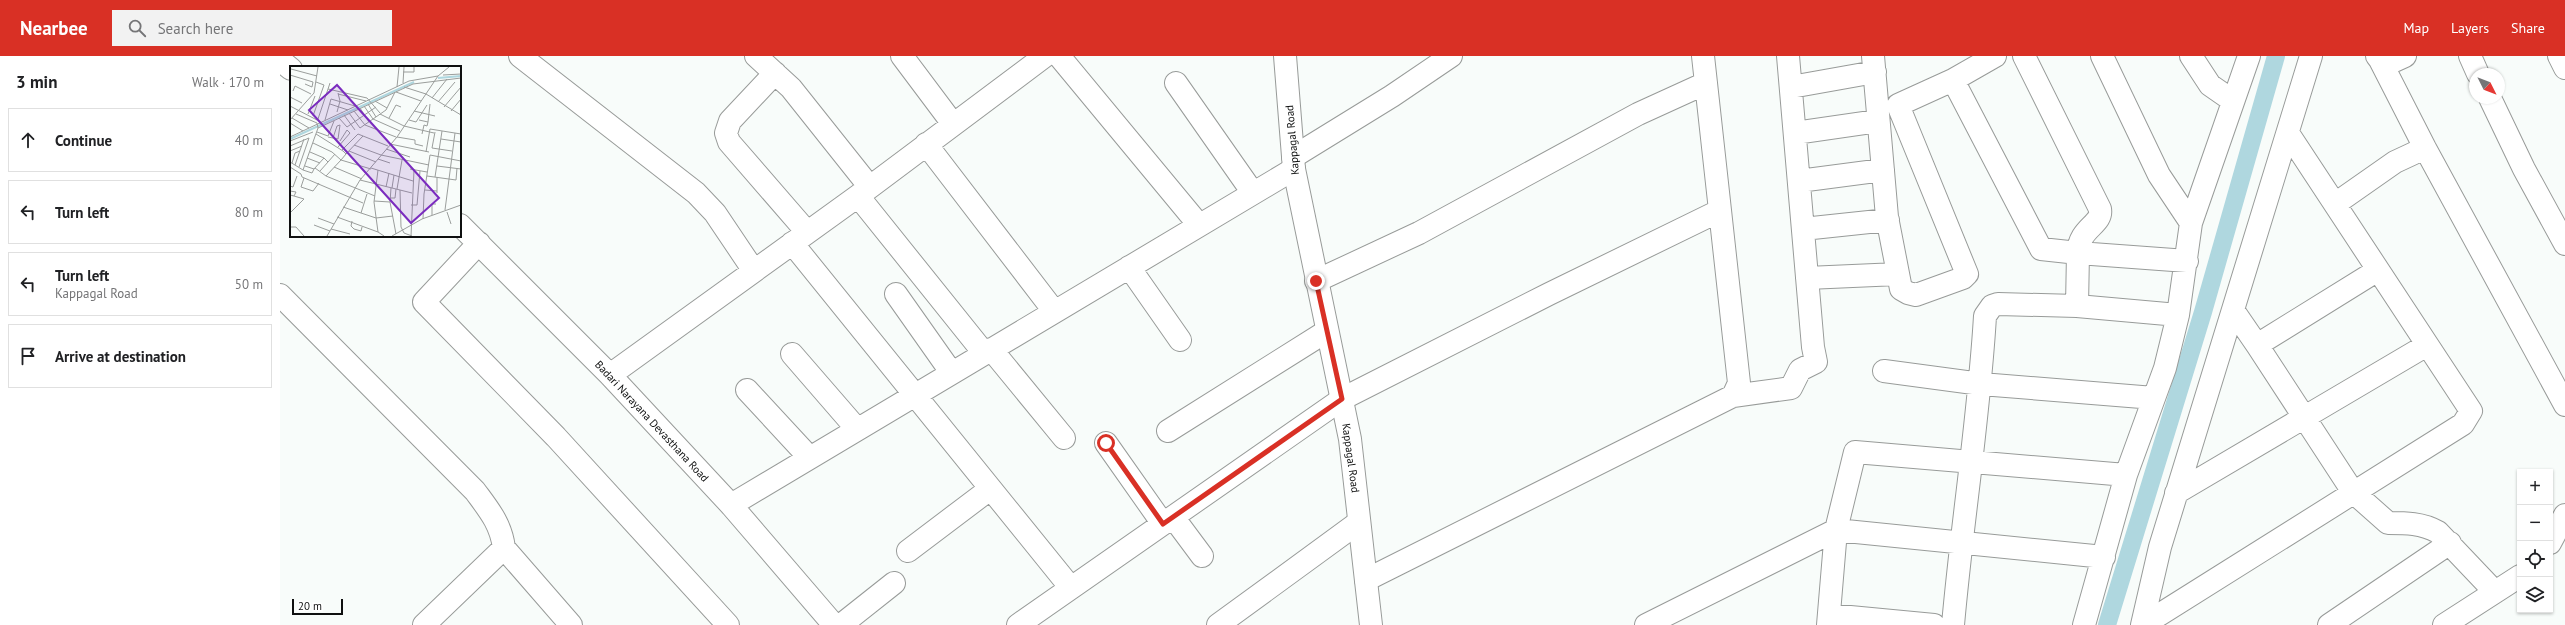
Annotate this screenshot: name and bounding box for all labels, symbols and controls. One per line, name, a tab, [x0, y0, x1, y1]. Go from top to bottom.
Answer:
search box	[112, 10, 392, 46]
text: Nearbee	[20, 16, 88, 40]
icon: search	[126, 17, 148, 39]
text: Search here	[158, 19, 233, 38]
text: Map	[2403, 19, 2429, 37]
text: Layers	[2451, 19, 2489, 37]
text: Share	[2511, 19, 2545, 37]
inset map	[290, 66, 461, 237]
north arrow	[2469, 68, 2505, 104]
text: 3 min	[16, 71, 57, 93]
text: Walk · 170 m	[192, 74, 264, 91]
street label: Kappagal Road	[1282, 104, 1302, 175]
icon: ahead	[17, 129, 39, 151]
text: Continue	[55, 131, 112, 150]
text: 40 m	[235, 132, 263, 149]
icon: left	[17, 201, 39, 223]
text: Turn left	[55, 203, 109, 222]
text: 80 m	[235, 204, 263, 221]
text: Turn left	[55, 266, 109, 285]
route end	[1307, 272, 1325, 290]
icon: left	[17, 273, 39, 295]
text: 50 m	[235, 276, 263, 293]
text: Kappagal Road	[55, 285, 138, 302]
icon: arrive	[17, 345, 39, 367]
text: Arrive at destination	[55, 347, 186, 366]
street label: Badari Narayana Devasthana Road	[592, 357, 712, 485]
street label: Kappagal Road	[1339, 422, 1363, 494]
route start	[1097, 434, 1115, 452]
map controls	[2517, 469, 2553, 613]
button: +	[2517, 469, 2553, 505]
button: −	[2517, 505, 2553, 541]
button: locate	[2517, 541, 2553, 577]
button: layers	[2517, 577, 2553, 613]
scale bar	[292, 597, 343, 616]
text: 20 m	[298, 599, 322, 613]

